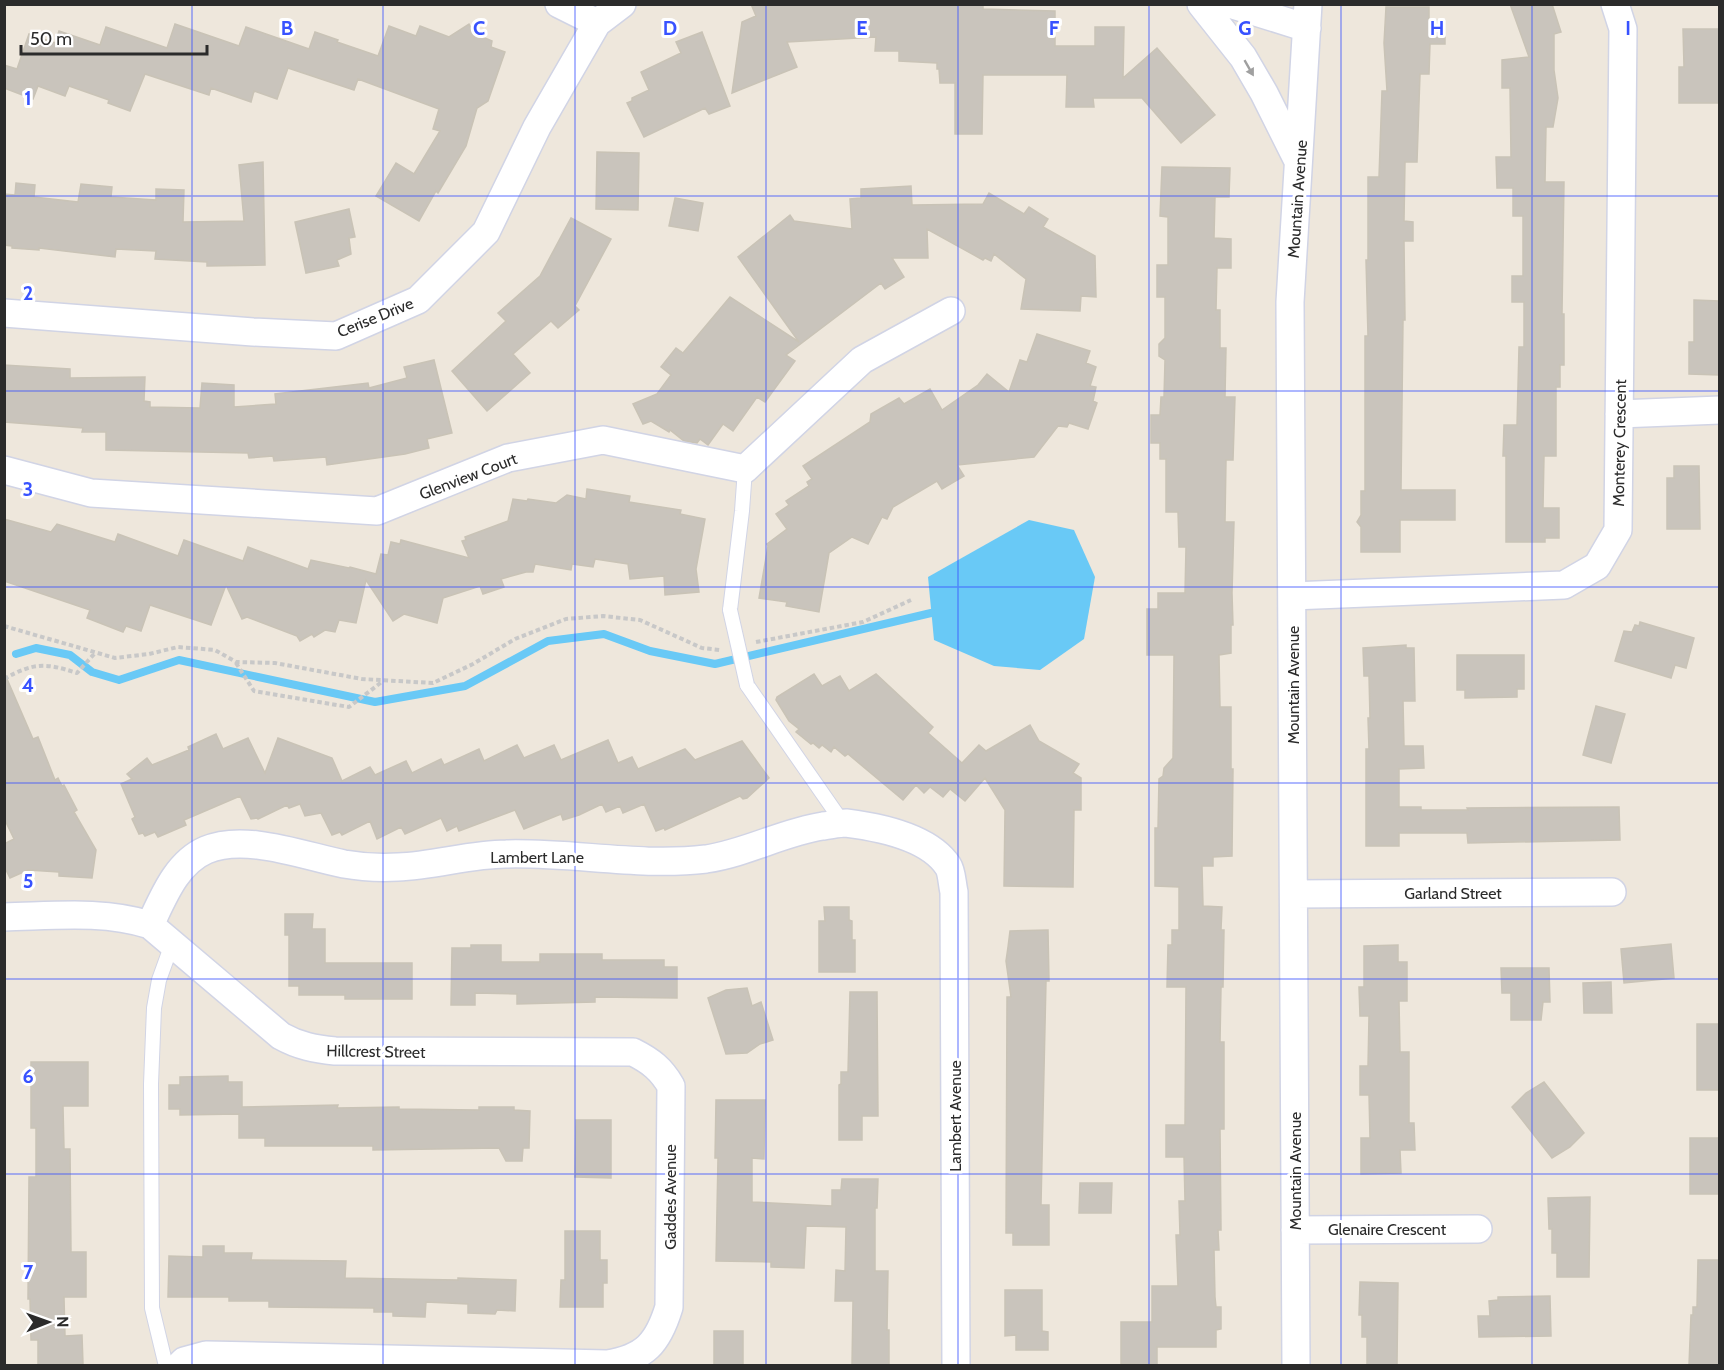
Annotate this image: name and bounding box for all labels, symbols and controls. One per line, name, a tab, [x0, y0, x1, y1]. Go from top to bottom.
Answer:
text: B	[281, 16, 293, 40]
text: C	[473, 16, 485, 40]
text: D	[663, 16, 677, 40]
text: E	[856, 16, 868, 40]
text: F	[1049, 16, 1060, 40]
text: G	[1238, 16, 1252, 40]
text: H	[1430, 16, 1444, 40]
text: I	[1625, 16, 1631, 40]
scale bar	[21, 18, 207, 56]
text: 50 m	[30, 28, 72, 50]
one-way arrow	[1244, 60, 1254, 77]
text: 1	[24, 86, 32, 110]
street label: Mountain Avenue	[1284, 139, 1311, 259]
text: 2	[23, 281, 33, 305]
street label: Cerise Drive	[334, 294, 416, 341]
street label: Monterey Crescent	[1609, 378, 1630, 507]
street label: Glenview Court	[417, 449, 520, 504]
text: 3	[23, 477, 33, 501]
street label: Mountain Avenue	[1284, 626, 1303, 744]
text: 4	[22, 673, 34, 697]
street label: Lambert Lane	[490, 848, 584, 867]
text: 5	[23, 869, 33, 893]
street label: Garland Street	[1404, 884, 1502, 903]
street label: Hillcrest Street	[326, 1041, 426, 1062]
street label: Lambert Avenue	[946, 1060, 965, 1172]
text: 6	[22, 1064, 34, 1088]
street label: Mountain Avenue	[1286, 1112, 1305, 1230]
street label: Gaddes Avenue	[661, 1144, 680, 1250]
street label: Glenaire Crescent	[1328, 1220, 1447, 1239]
text: 7	[23, 1260, 34, 1284]
north arrow	[18, 1292, 78, 1352]
text: N	[53, 1316, 72, 1328]

